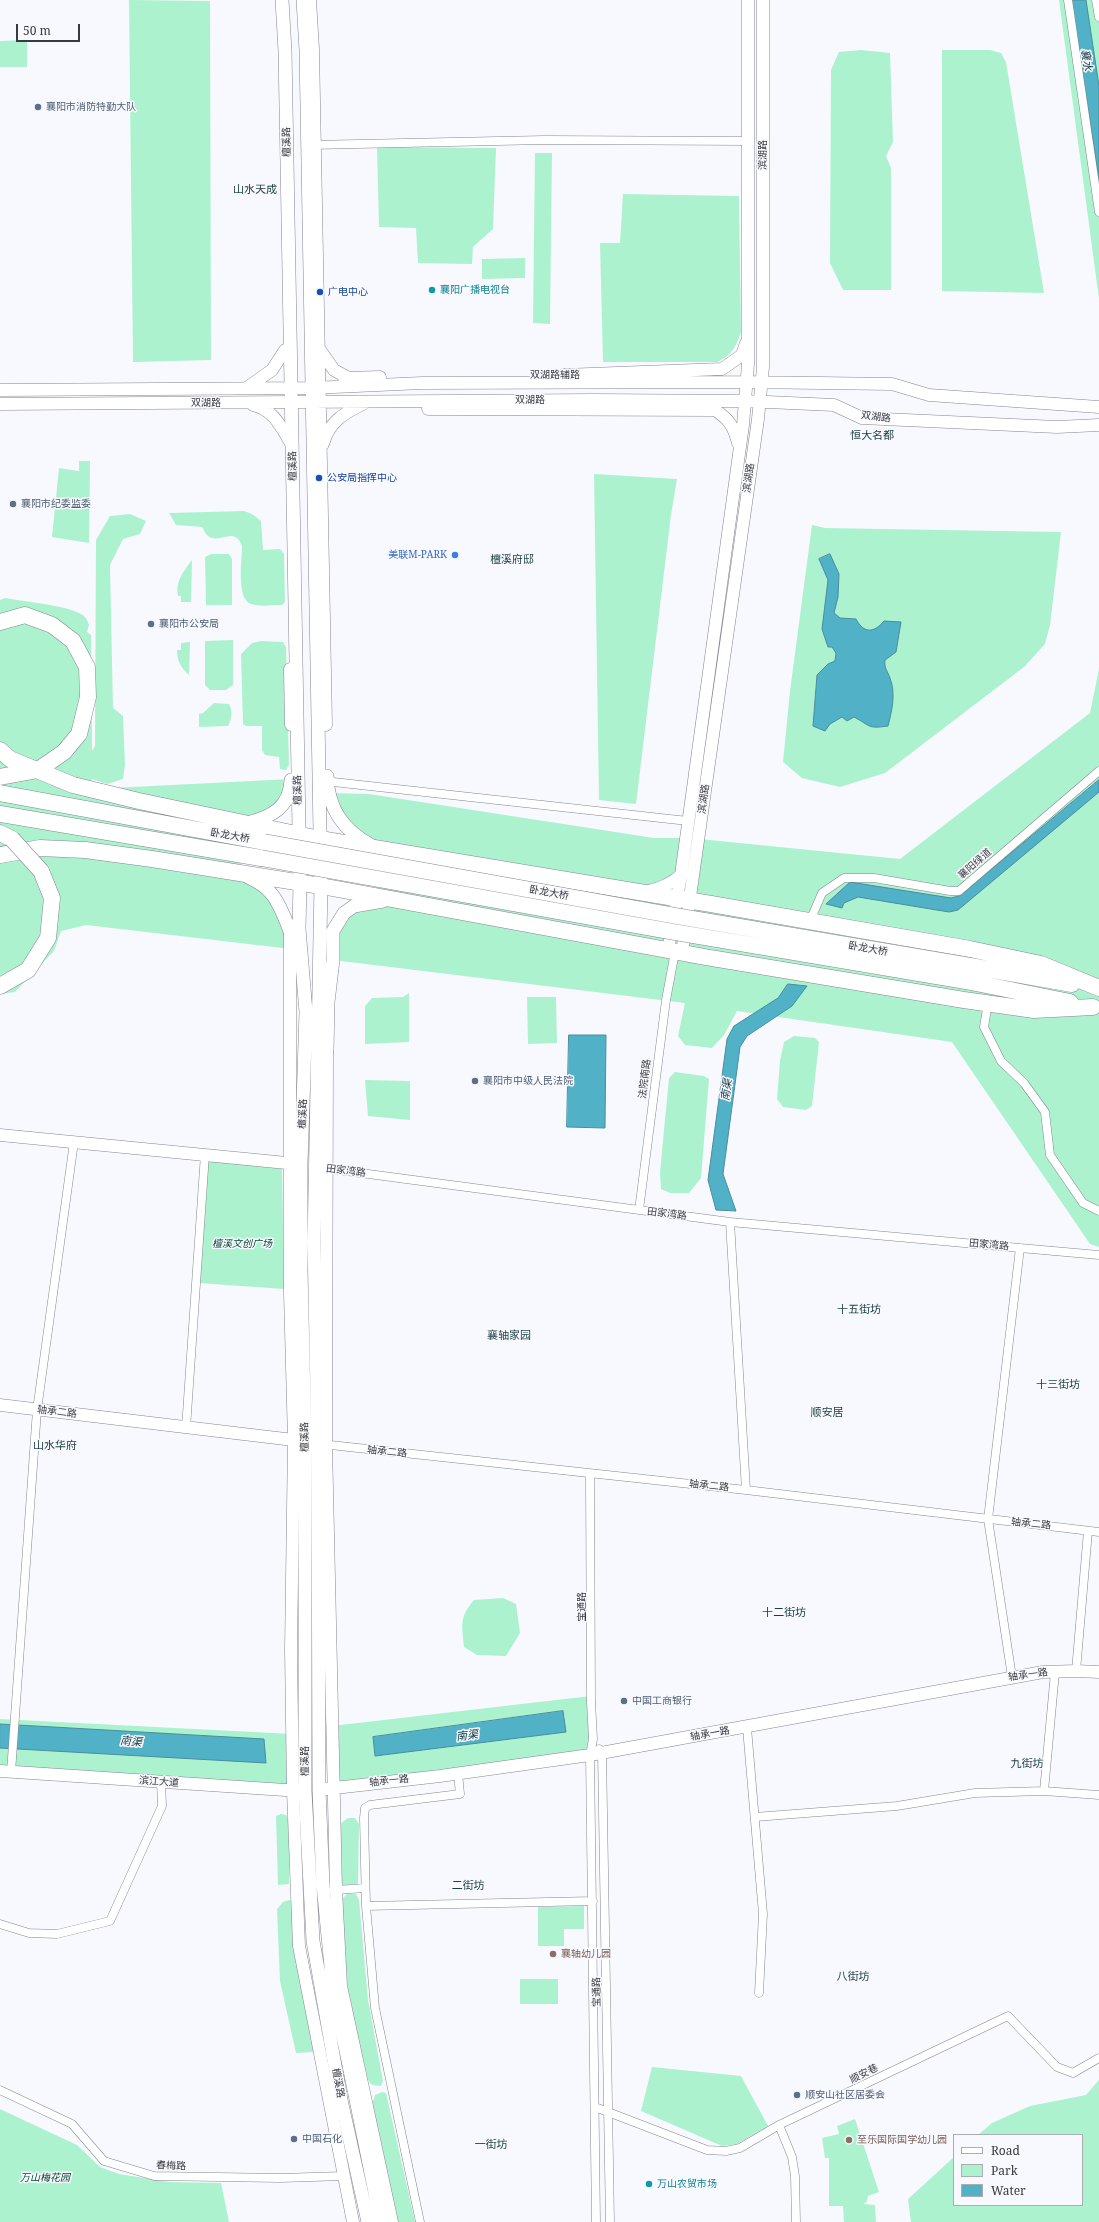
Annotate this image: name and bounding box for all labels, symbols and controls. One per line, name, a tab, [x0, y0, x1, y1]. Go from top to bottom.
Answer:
scale bar	[18, 16, 82, 42]
text: 50 m	[23, 22, 51, 39]
water label: 襄水	[1078, 48, 1094, 72]
place label: 襄阳市消防特勤大队	[46, 101, 136, 113]
marker: 襄阳市消防特勤大队	[33, 102, 43, 112]
street label: 檀溪路	[281, 127, 293, 157]
street label: 滨湖路	[757, 140, 769, 170]
district label: 山水天成	[233, 183, 277, 197]
place label: 襄阳广播电视台	[440, 284, 510, 296]
marker: 襄阳广播电视台	[427, 285, 437, 295]
place label: 广电中心	[328, 286, 368, 298]
marker: 广电中心	[315, 287, 325, 297]
street label: 双湖路辅路	[530, 369, 580, 381]
street label: 双湖路	[515, 394, 545, 406]
street label: 双湖路	[191, 397, 221, 409]
street label: 双湖路	[860, 409, 892, 425]
district label: 恒大名都	[850, 429, 894, 443]
street label: 檀溪路	[287, 451, 299, 481]
street label: 滨湖路	[741, 462, 757, 494]
place label: 公安局指挥中心	[327, 472, 397, 484]
marker: 公安局指挥中心	[314, 473, 324, 483]
place label: 襄阳市纪委监委	[21, 498, 91, 510]
marker: 襄阳市纪委监委	[8, 499, 18, 509]
place label: 美联M-PARK	[388, 549, 447, 561]
marker: 美联M-PARK	[450, 550, 460, 560]
district label: 檀溪府邸	[490, 553, 534, 567]
place label: 襄阳市公安局	[159, 618, 219, 630]
marker: 襄阳市公安局	[146, 619, 156, 629]
street label: 檀溪路	[292, 775, 304, 805]
street label: 滨湖路	[696, 783, 712, 815]
street label: 卧龙大桥	[209, 827, 251, 845]
street label: 襄阳绿道	[956, 846, 994, 882]
street label: 卧龙大桥	[528, 884, 570, 902]
street label: 卧龙大桥	[847, 940, 889, 958]
street label: 法院南路	[637, 1058, 653, 1100]
place label: 襄阳市中级人民法院	[483, 1075, 573, 1087]
marker: 襄阳市中级人民法院	[470, 1076, 480, 1086]
water label: 南渠	[719, 1078, 735, 1102]
street label: 檀溪路	[296, 1099, 310, 1129]
street label: 田家湾路	[325, 1163, 367, 1179]
street label: 田家湾路	[646, 1206, 688, 1222]
street label: 田家湾路	[969, 1237, 1009, 1253]
park label: 檀溪文创广场	[212, 1238, 272, 1250]
district label: 十五街坊	[837, 1303, 881, 1317]
district label: 襄轴家园	[487, 1329, 531, 1343]
district label: 十三街坊	[1036, 1378, 1080, 1392]
street label: 轴承二路	[36, 1404, 78, 1420]
district label: 顺安居	[811, 1406, 843, 1420]
street label: 檀溪路	[299, 1422, 311, 1452]
district label: 山水华府	[33, 1439, 77, 1453]
street label: 轴承二路	[366, 1444, 408, 1460]
street label: 轴承二路	[688, 1478, 730, 1494]
street label: 轴承二路	[1010, 1516, 1052, 1532]
street label: 宝通路	[576, 1592, 588, 1622]
district label: 十二街坊	[762, 1606, 806, 1620]
street label: 轴承一路	[1007, 1666, 1049, 1684]
place label: 中国工商银行	[632, 1695, 692, 1707]
marker: 中国工商银行	[619, 1696, 629, 1706]
street label: 轴承一路	[689, 1725, 731, 1743]
water label: 南渠	[455, 1728, 479, 1744]
water label: 南渠	[120, 1735, 142, 1749]
street label: 檀溪路	[299, 1746, 311, 1776]
district label: 九街坊	[1011, 1757, 1043, 1771]
street label: 轴承一路	[368, 1773, 410, 1789]
street label: 滨江大道	[139, 1775, 179, 1789]
district label: 二街坊	[452, 1879, 484, 1893]
place label: 襄轴幼儿园	[561, 1948, 611, 1960]
marker: 襄轴幼儿园	[548, 1949, 558, 1959]
district label: 八街坊	[837, 1970, 869, 1984]
street label: 宝通路	[591, 1977, 603, 2007]
street label: 顺安巷	[848, 2062, 880, 2086]
street label: 檀溪路	[329, 2067, 347, 2099]
place label: 顺安山社区居委会	[805, 2089, 885, 2101]
marker: 顺安山社区居委会	[792, 2090, 802, 2100]
place label: 中国石化	[302, 2133, 342, 2145]
marker: 中国石化	[289, 2134, 299, 2144]
place label: 至乐国际国学幼儿园	[857, 2134, 947, 2146]
legend	[953, 2134, 1083, 2206]
marker: 至乐国际国学幼儿园	[844, 2135, 854, 2145]
district label: 一街坊	[475, 2138, 507, 2152]
text: Road	[991, 2142, 1020, 2159]
street label: 春梅路	[156, 2159, 186, 2173]
text: Park	[991, 2162, 1018, 2179]
park label: 万山梅花园	[20, 2172, 70, 2184]
place label: 万山农贸市场	[657, 2178, 717, 2190]
marker: 万山农贸市场	[644, 2179, 654, 2189]
text: Water	[991, 2182, 1026, 2199]

